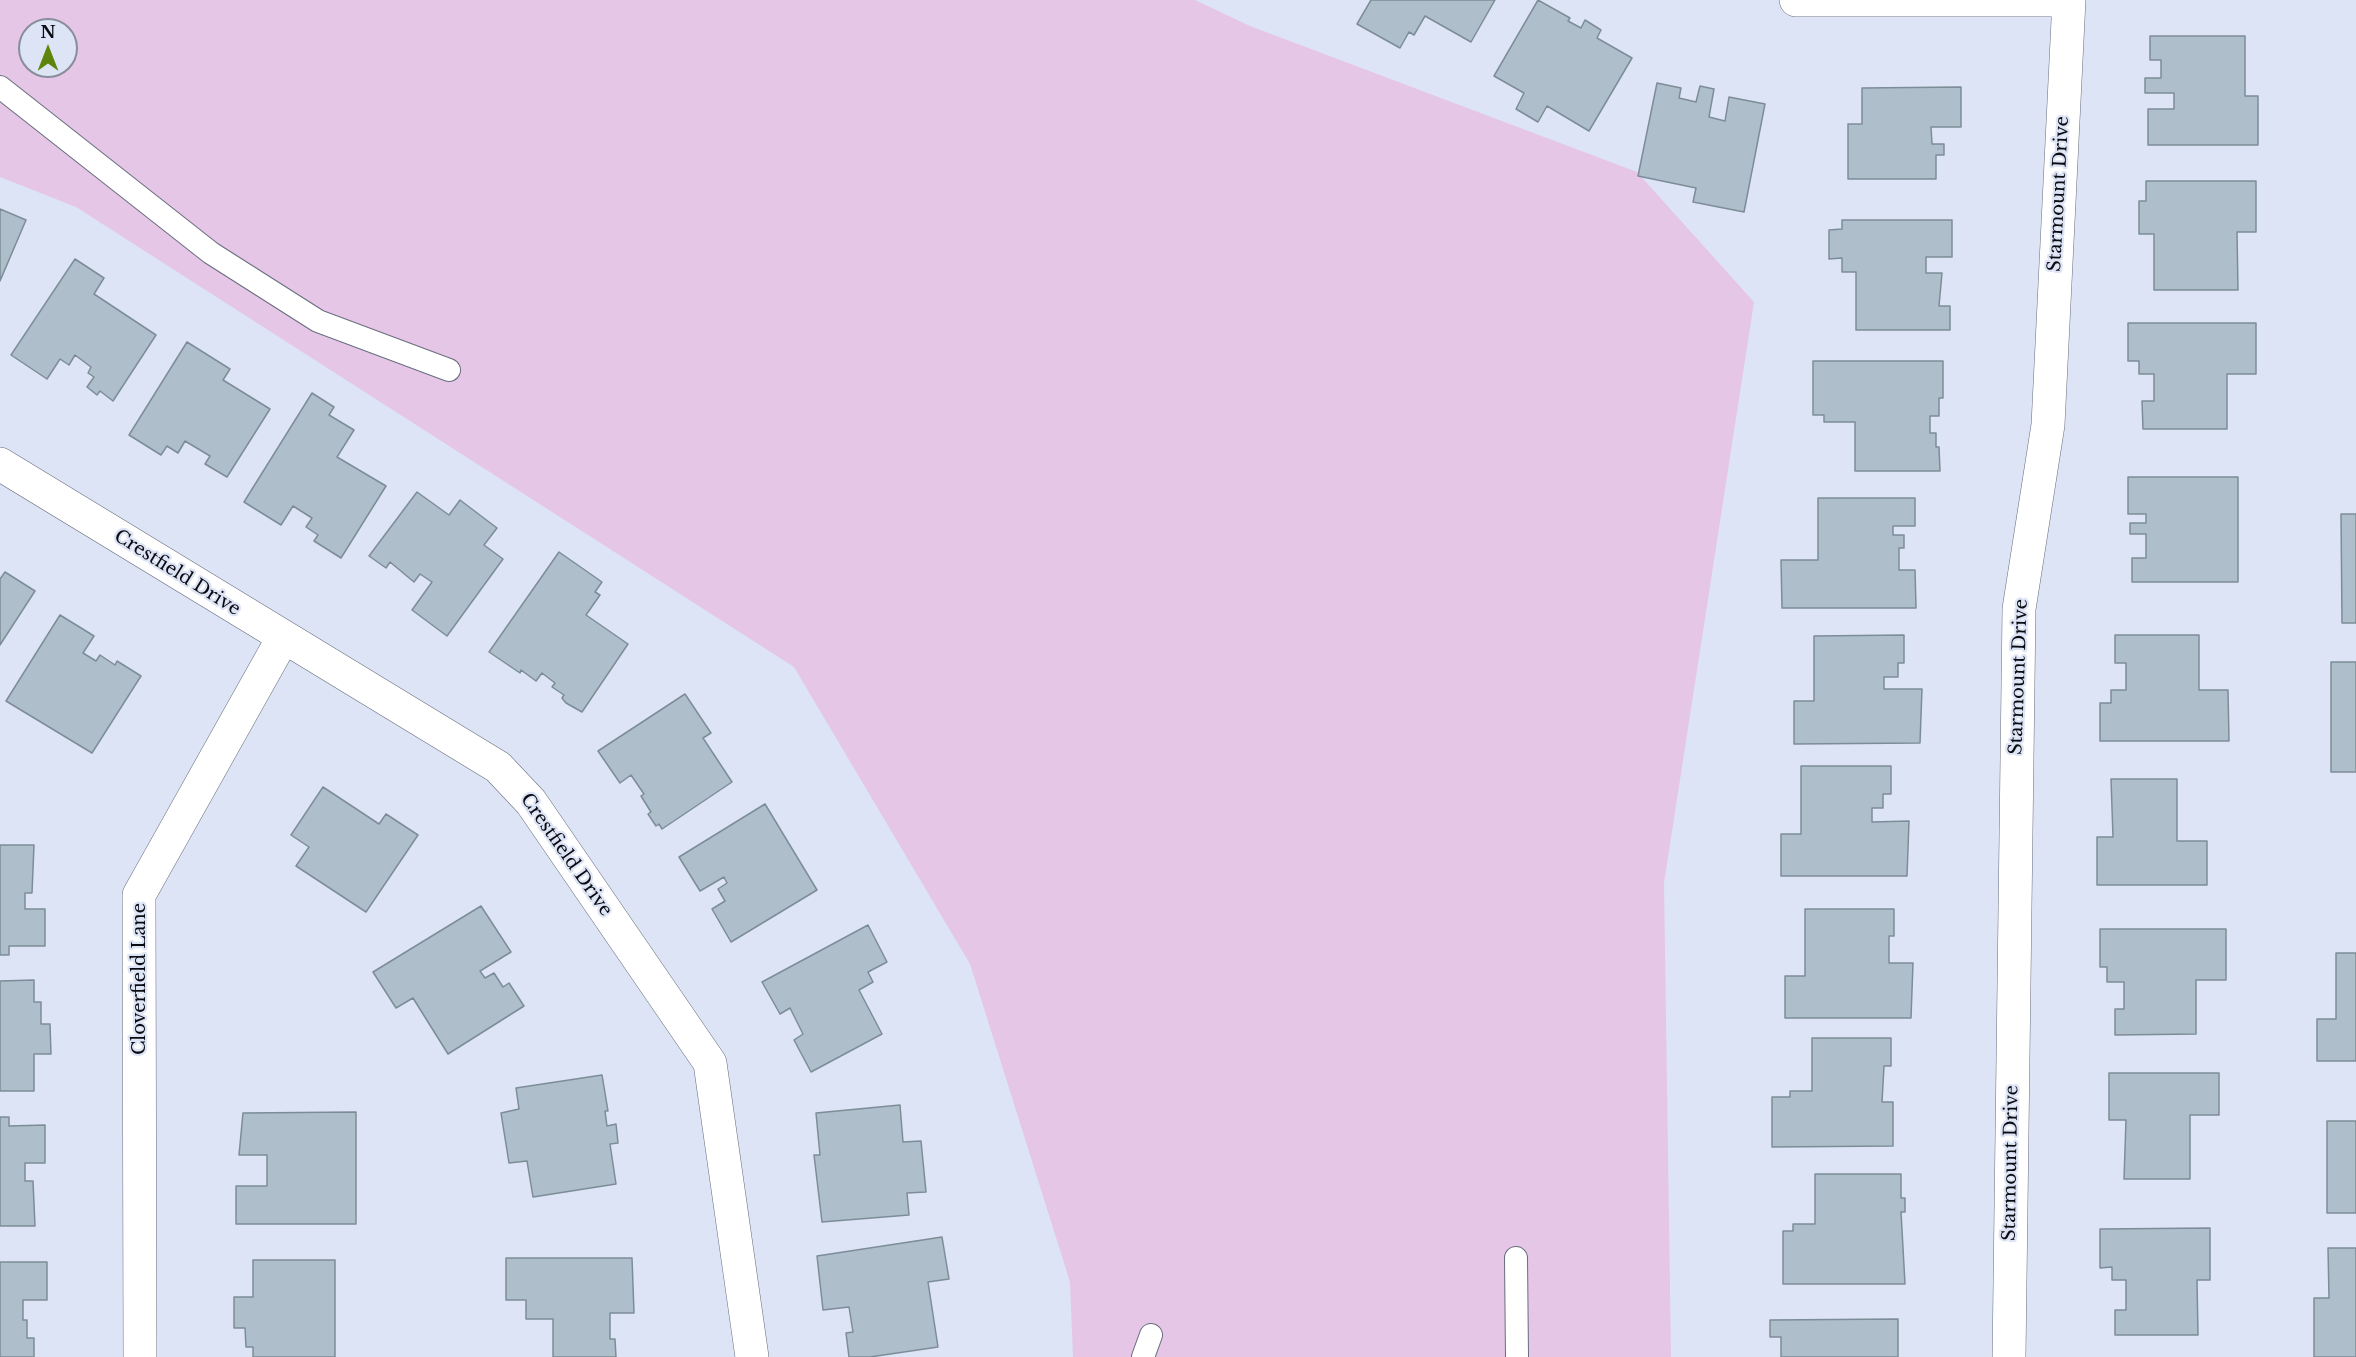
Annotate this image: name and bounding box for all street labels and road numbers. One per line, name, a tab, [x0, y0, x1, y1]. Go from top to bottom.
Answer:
street label: Starmount Drive	[2044, 116, 2074, 272]
street label: Crestfield Drive	[110, 525, 244, 621]
street label: Starmount Drive	[2005, 599, 2033, 755]
street label: Crestfield Drive	[516, 790, 616, 920]
street label: Cloverfield Lane	[129, 903, 151, 1055]
street label: Starmount Drive	[1999, 1085, 2023, 1241]

